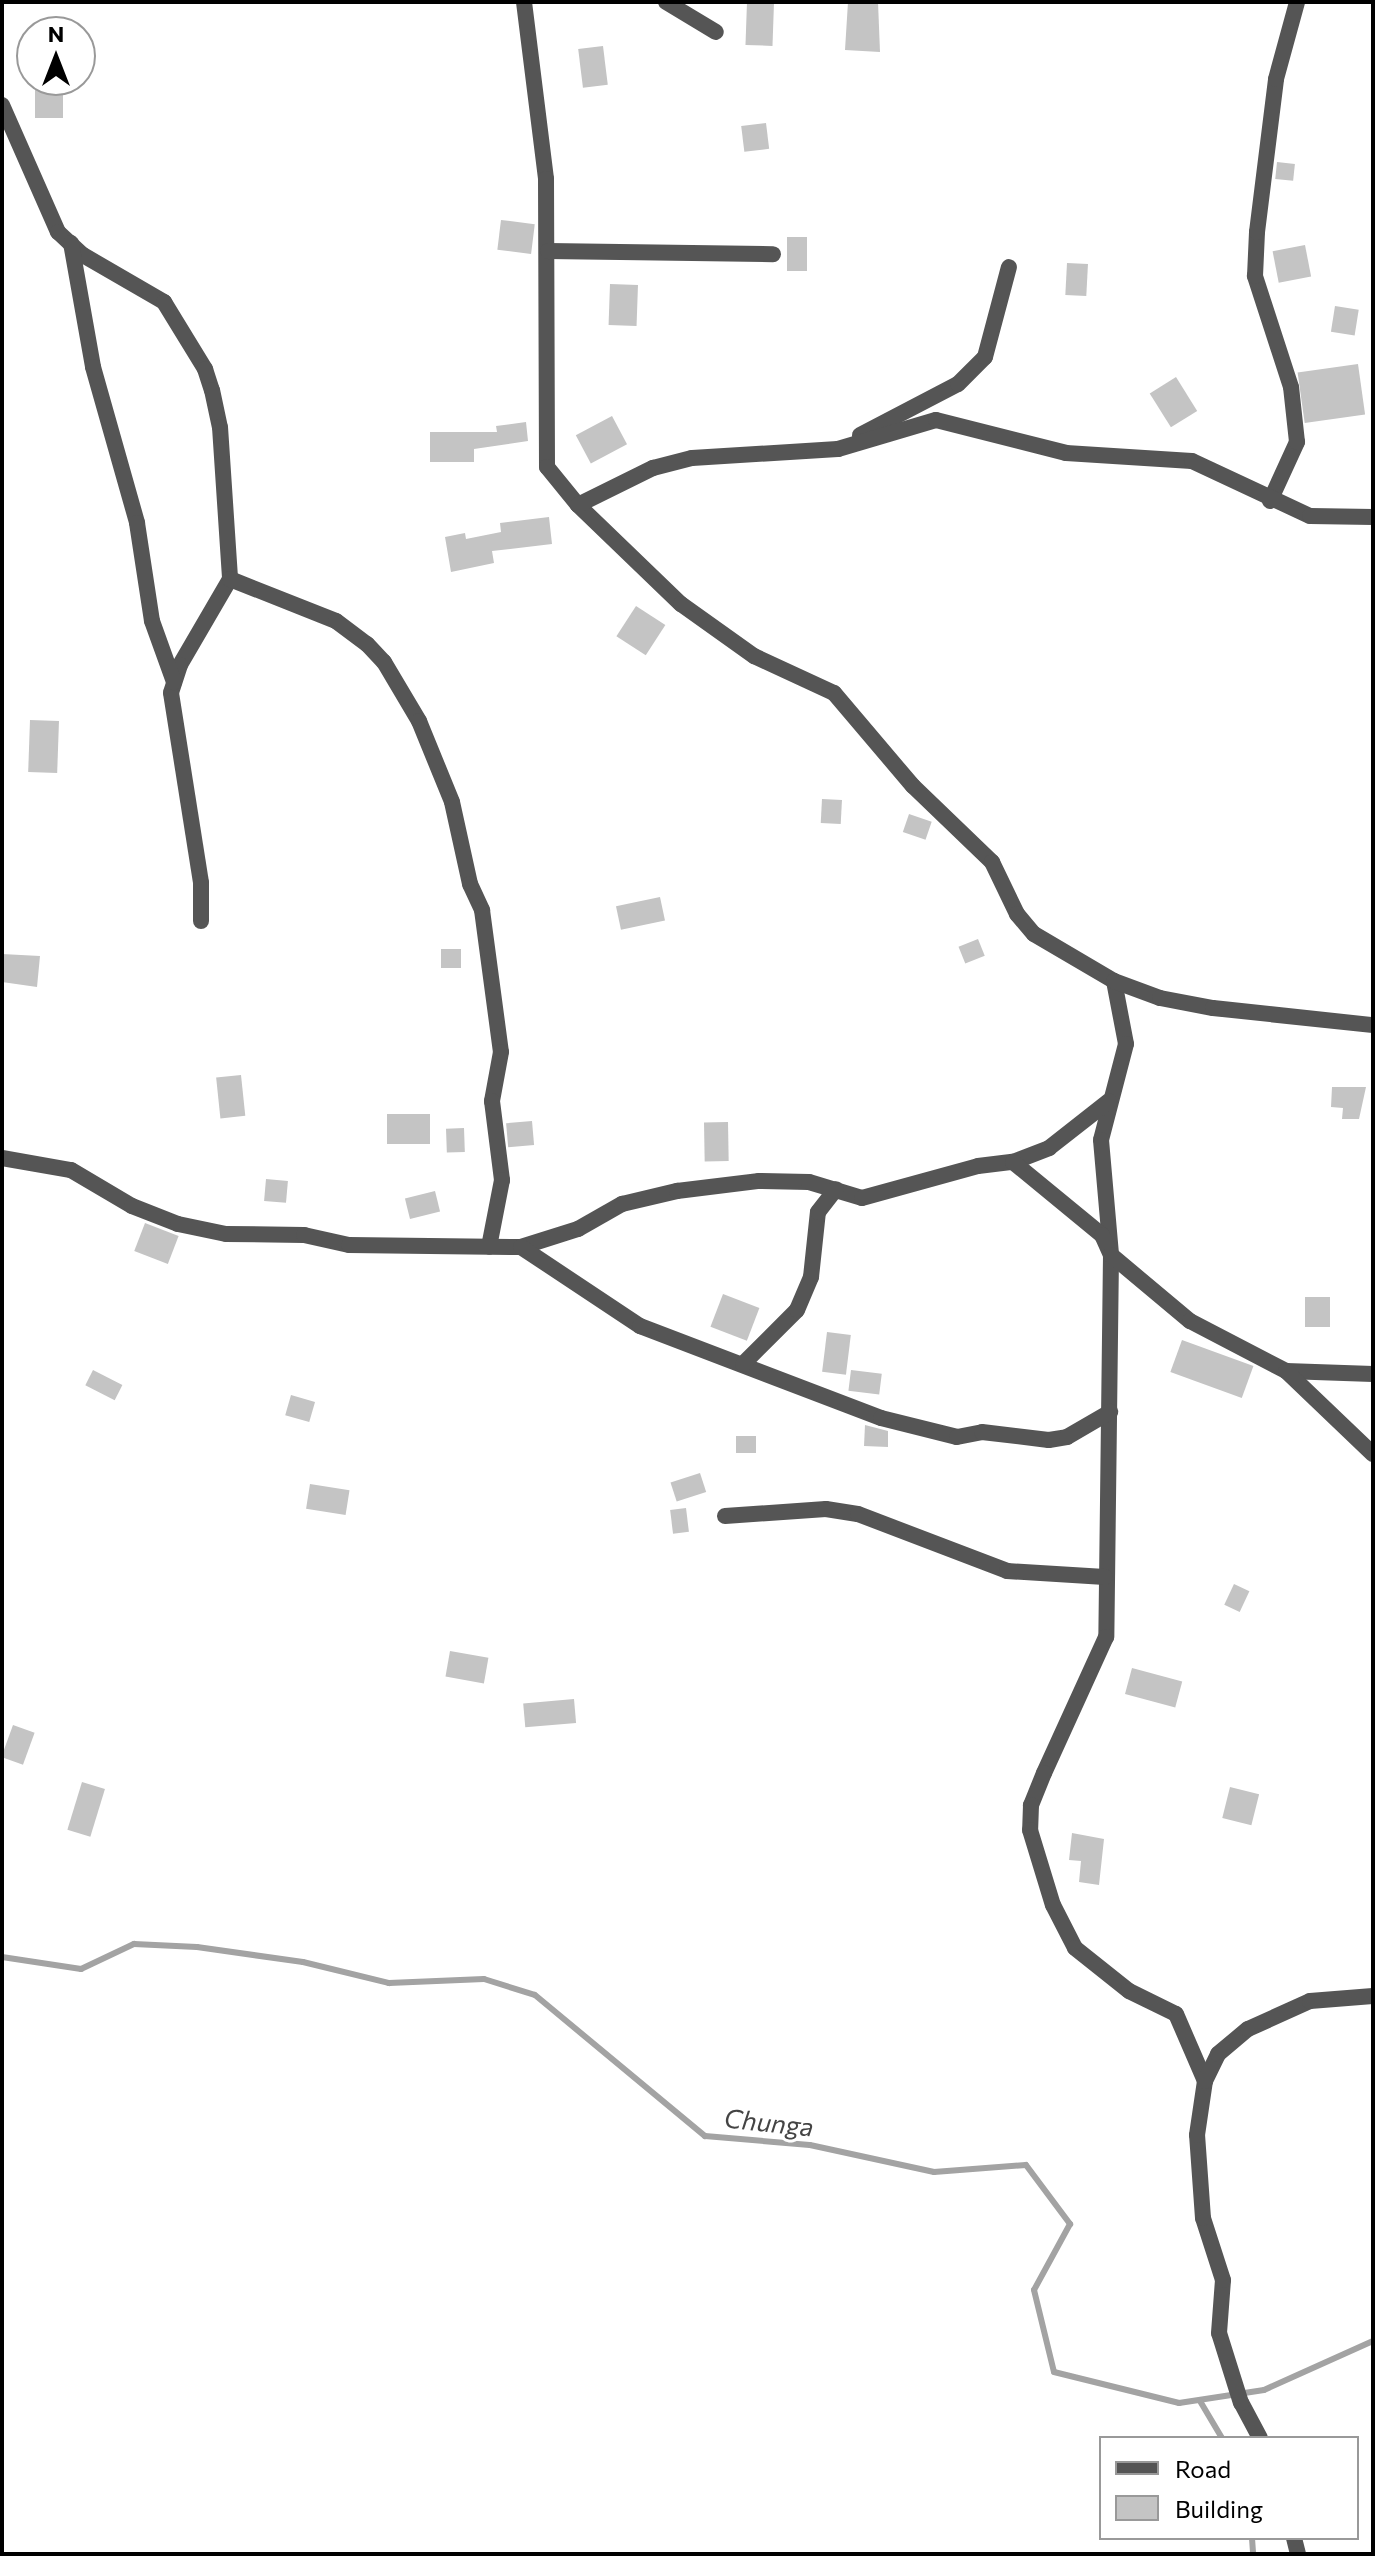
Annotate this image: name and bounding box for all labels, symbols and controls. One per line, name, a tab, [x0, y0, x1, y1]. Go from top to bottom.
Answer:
north arrow	[16, 16, 96, 96]
text: N	[48, 20, 64, 47]
water label: Chunga	[723, 2102, 815, 2142]
legend	[1099, 2436, 1359, 2540]
text: Road	[1175, 2454, 1231, 2483]
text: Building	[1175, 2494, 1263, 2523]

